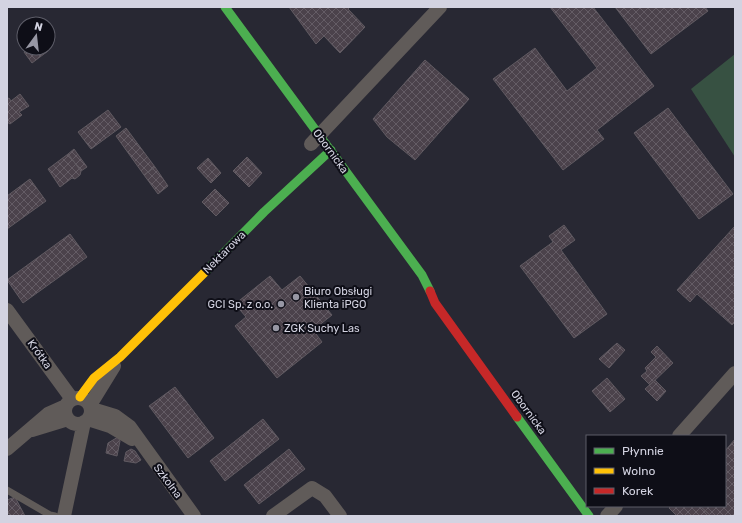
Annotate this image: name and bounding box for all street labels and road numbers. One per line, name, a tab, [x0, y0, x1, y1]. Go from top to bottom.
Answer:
street label: Obornicka	[310, 127, 351, 176]
street label: Nektarowa	[200, 228, 248, 276]
street label: Krótka	[25, 337, 55, 371]
street label: Obornicka	[508, 388, 549, 437]
street label: Szkolna	[151, 462, 185, 501]

